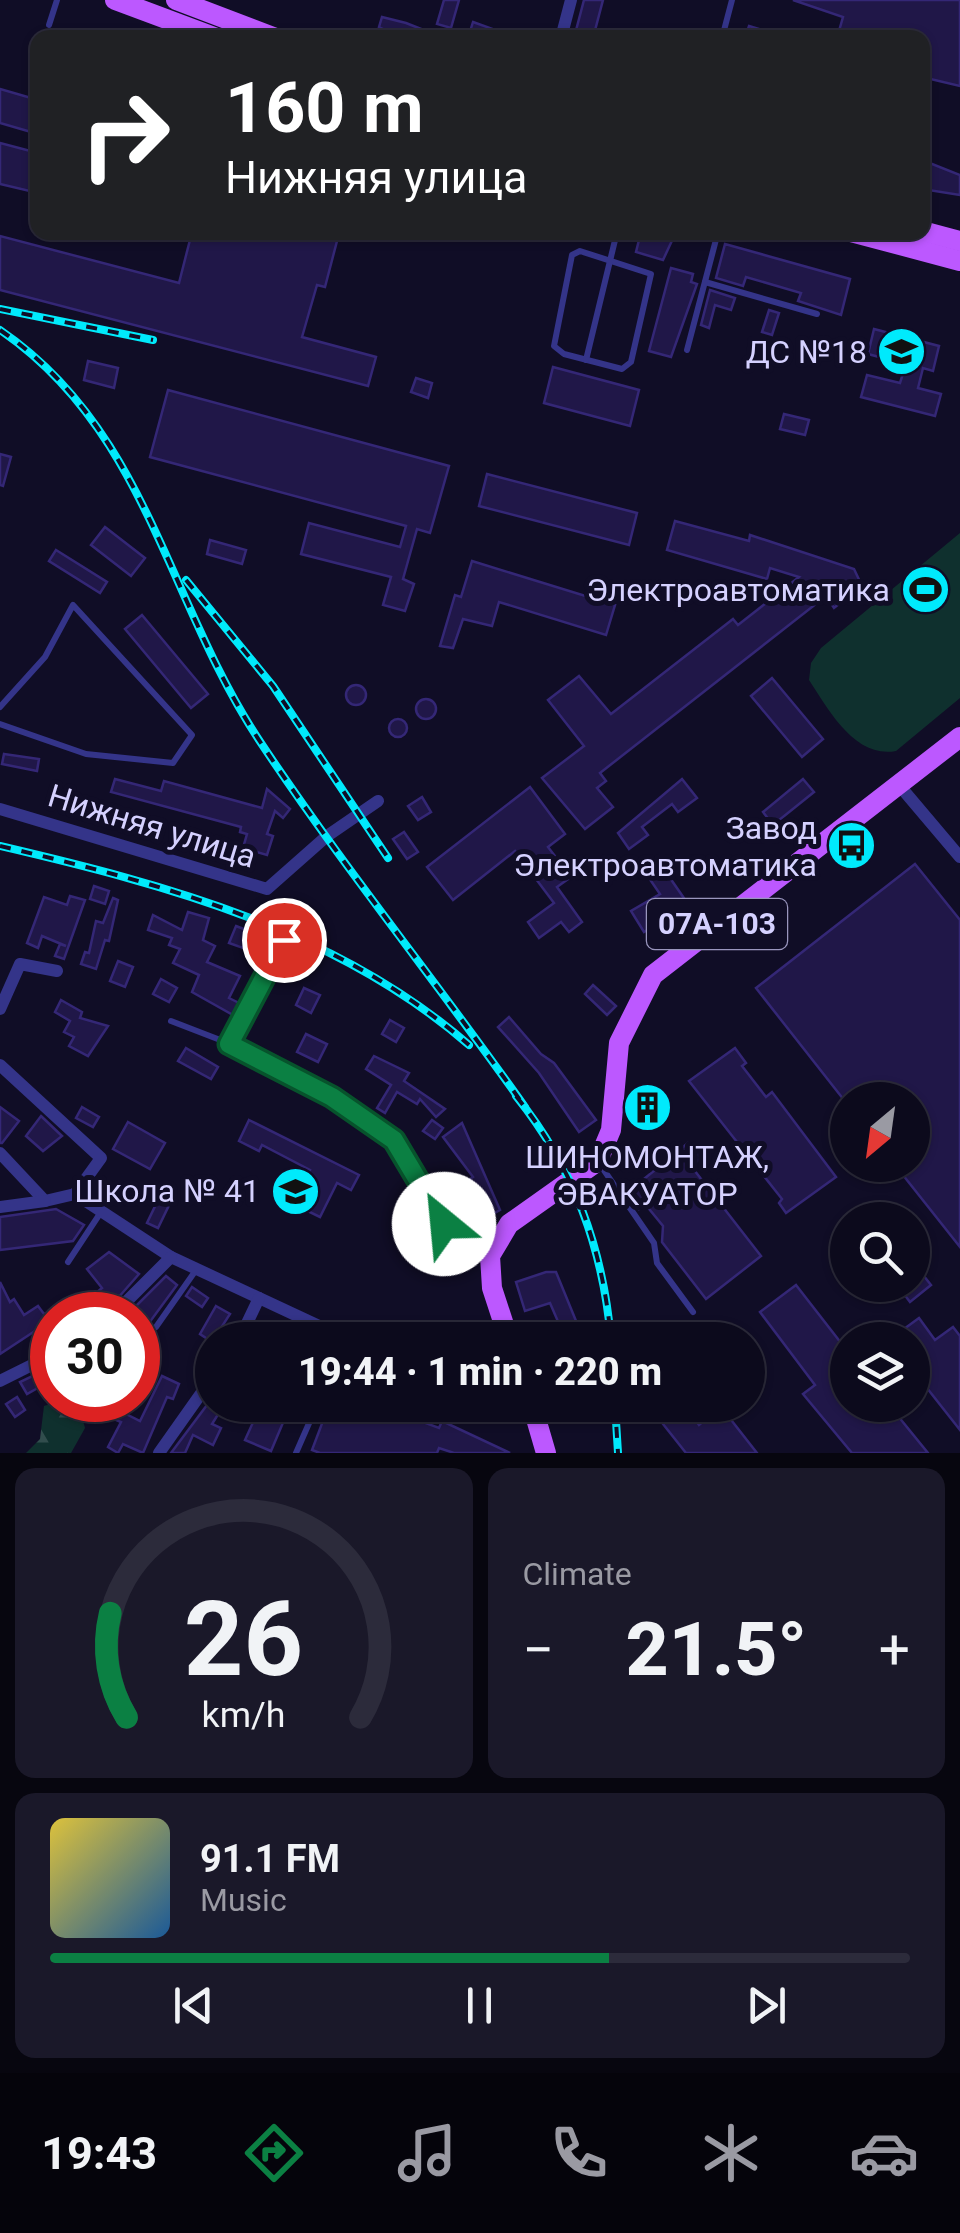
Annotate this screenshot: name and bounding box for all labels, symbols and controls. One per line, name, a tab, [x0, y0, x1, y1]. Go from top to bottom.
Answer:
text: 160 m	[225, 67, 424, 149]
icon: right	[60, 70, 190, 200]
text: Нижняя улица	[225, 151, 528, 204]
school or university icon: ДС №18	[876, 326, 928, 378]
place label: ДС №18	[746, 333, 867, 371]
sports icon: Электроавтоматика	[899, 564, 951, 616]
place label: Электроавтоматика	[586, 571, 890, 609]
street label: Нижняя улица	[44, 776, 260, 876]
place label: Завод Электроавтоматика	[513, 809, 817, 884]
bus stop icon: Завод Электроавтоматика	[826, 820, 878, 872]
pin	[242, 898, 327, 983]
road number: 07А-103	[647, 899, 787, 949]
icon: arrive	[257, 913, 312, 968]
building icon: ШИНОМОНТАЖ, ЭВАКУАТОР	[621, 1081, 673, 1133]
north arrow	[830, 1082, 930, 1182]
map controls	[830, 1082, 930, 1422]
place label: ШИНОМОНТАЖ, ЭВАКУАТОР	[525, 1138, 769, 1213]
school or university icon: Школа № 41	[269, 1165, 321, 1217]
place label: Школа № 41	[74, 1172, 260, 1210]
position arrow	[392, 1172, 496, 1276]
button: search	[830, 1202, 930, 1302]
speed limit sign: 30	[30, 1292, 160, 1422]
button: layers	[830, 1322, 930, 1422]
text: 19:44 · 1 min · 220 m	[298, 1350, 662, 1394]
text: Climate	[523, 1555, 632, 1593]
text: 26	[184, 1579, 303, 1700]
text: 21.5°	[626, 1605, 807, 1693]
text: −	[523, 1618, 554, 1682]
text: +	[879, 1618, 910, 1682]
text: km/h	[202, 1694, 286, 1736]
text: 91.1 FM	[200, 1837, 340, 1881]
text: Music	[200, 1881, 287, 1919]
icon: previous	[166, 1978, 221, 2033]
icon: pause	[452, 1978, 507, 2033]
icon: next	[739, 1978, 794, 2033]
icon: directions	[239, 2118, 309, 2188]
icon: music	[392, 2118, 462, 2188]
icon: phone	[544, 2118, 614, 2188]
icon: climate	[696, 2118, 766, 2188]
icon: car	[849, 2118, 919, 2188]
text: 19:43	[41, 2127, 157, 2180]

